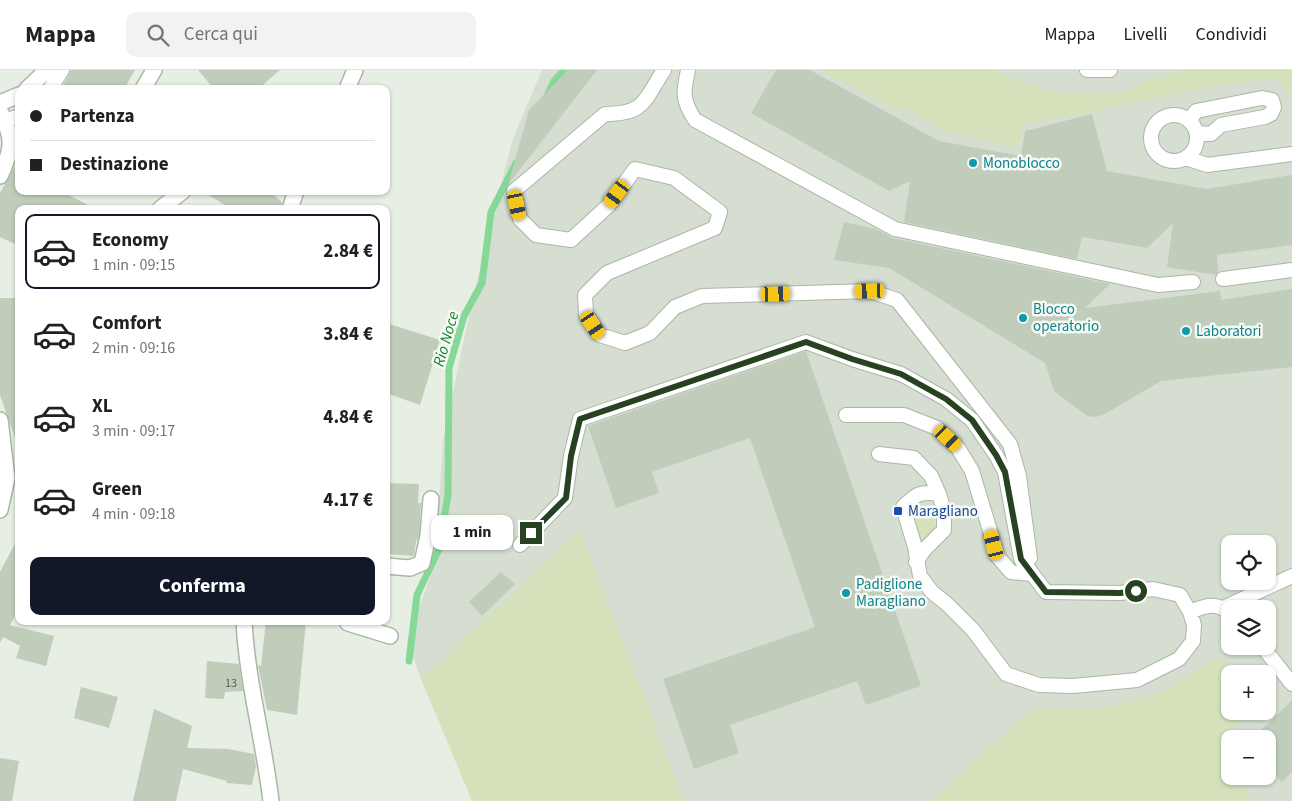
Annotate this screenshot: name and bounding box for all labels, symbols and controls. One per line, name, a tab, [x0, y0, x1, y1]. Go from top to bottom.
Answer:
search box	[126, 12, 476, 57]
text: Mappa	[25, 17, 96, 52]
icon: search	[144, 21, 172, 49]
text: Cerca qui	[184, 21, 258, 48]
text: Mappa	[1044, 22, 1095, 47]
text: Livelli	[1123, 22, 1167, 47]
text: Condividi	[1195, 22, 1267, 47]
text: Partenza	[60, 103, 134, 130]
text: Destinazione	[60, 151, 169, 178]
place label: Monoblocco	[983, 153, 1060, 174]
marker: Monoblocco	[967, 157, 979, 169]
car	[602, 177, 631, 211]
car	[506, 189, 527, 221]
text: Economy	[92, 227, 169, 254]
icon: car	[32, 229, 77, 274]
text: 2.84 €	[323, 238, 373, 265]
text: 1 min · 09:15	[92, 254, 175, 276]
car	[854, 283, 885, 299]
car	[760, 286, 791, 302]
place label: Blocco operatorio	[1033, 299, 1099, 337]
water label: Rio Noce	[428, 308, 464, 369]
car	[578, 308, 607, 342]
text: Comfort	[92, 310, 162, 337]
icon: car	[32, 312, 77, 357]
marker: Blocco operatorio	[1017, 312, 1029, 324]
text: 3.84 €	[323, 321, 373, 348]
place label: Laboratori	[1196, 321, 1261, 342]
marker: Laboratori	[1180, 325, 1192, 337]
text: 2 min · 09:16	[92, 337, 175, 359]
text: XL	[92, 393, 113, 420]
icon: car	[32, 395, 77, 440]
text: 4.84 €	[323, 404, 373, 431]
text: 3 min · 09:17	[92, 420, 175, 442]
car	[931, 422, 964, 454]
text: Green	[92, 476, 142, 503]
icon: car	[32, 478, 77, 523]
text: 4.17 €	[323, 487, 373, 514]
place label: Maragliano	[908, 501, 978, 522]
text: 4 min · 09:18	[92, 503, 175, 525]
marker: Maragliano	[892, 505, 904, 517]
callout: 1 min	[431, 516, 514, 550]
text: 1 min	[453, 521, 491, 543]
route end	[520, 522, 542, 544]
car	[983, 529, 1004, 561]
map controls	[1221, 535, 1276, 785]
button: locate	[1221, 535, 1276, 590]
button: Conferma	[30, 557, 375, 615]
place label: Padiglione Maragliano	[856, 574, 926, 612]
route start	[1125, 580, 1147, 602]
marker: Padiglione Maragliano	[840, 587, 852, 599]
button: layers	[1221, 600, 1276, 655]
button: +	[1221, 665, 1276, 720]
house number: 13	[225, 675, 237, 692]
button: −	[1221, 730, 1276, 785]

